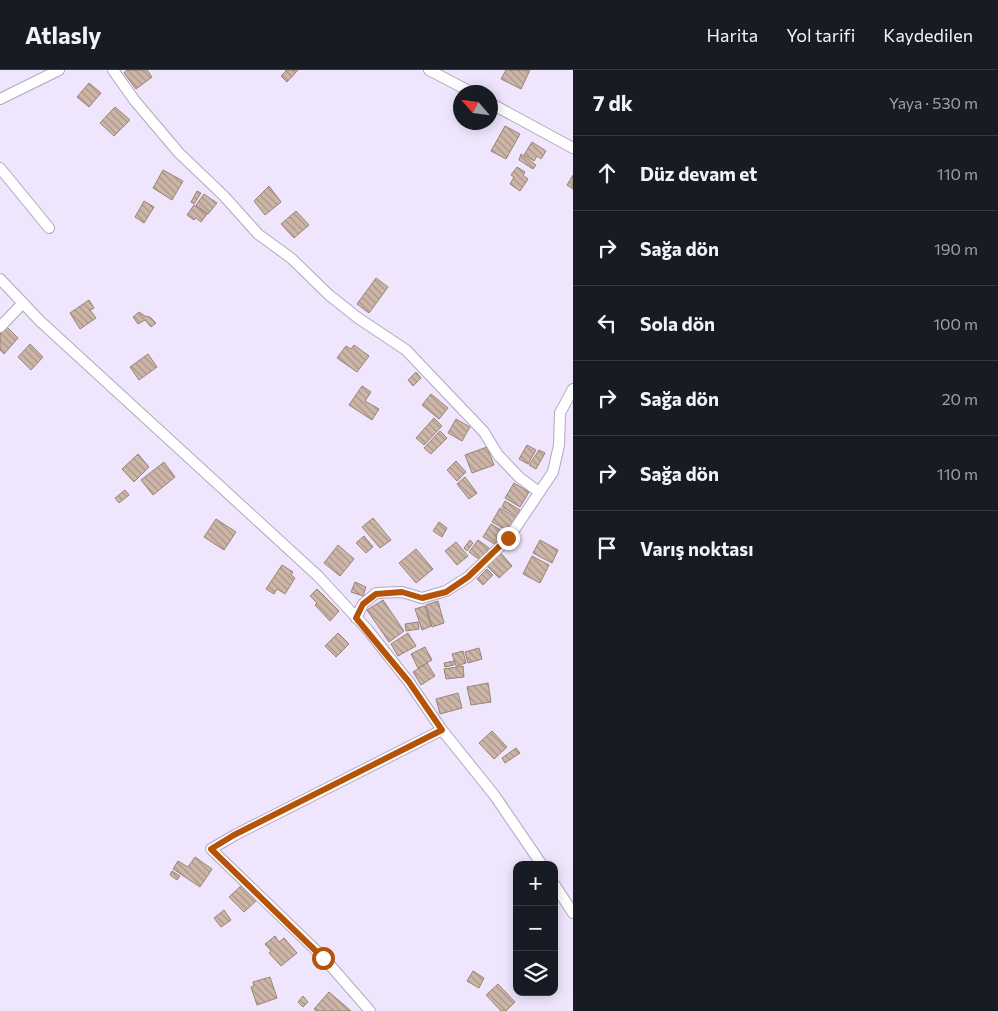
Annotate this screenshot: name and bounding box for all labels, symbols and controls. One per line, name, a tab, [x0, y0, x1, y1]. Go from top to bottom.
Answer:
text: Atlasly	[25, 20, 102, 49]
text: Harita	[707, 24, 758, 46]
text: Yol tarifi	[786, 24, 855, 46]
text: Kaydedilen	[883, 24, 973, 46]
north arrow	[453, 85, 498, 130]
text: 7 dk	[593, 90, 633, 115]
text: Yaya · 530 m	[889, 93, 978, 112]
icon: ahead	[593, 159, 621, 187]
text: Düz devam et	[640, 162, 757, 185]
text: 110 m	[937, 164, 978, 183]
icon: right	[593, 234, 621, 262]
text: Sağa dön	[640, 237, 719, 260]
text: 190 m	[934, 239, 978, 258]
icon: left	[593, 309, 621, 337]
text: Sola dön	[640, 312, 715, 335]
text: 100 m	[933, 314, 978, 333]
icon: right	[593, 384, 621, 412]
text: Sağa dön	[640, 387, 719, 410]
text: 20 m	[942, 389, 978, 408]
icon: right	[593, 459, 621, 487]
text: Sağa dön	[640, 462, 719, 485]
text: 110 m	[937, 464, 978, 483]
route end	[497, 527, 520, 550]
icon: arrive	[593, 534, 621, 562]
text: Varış noktası	[640, 537, 753, 560]
map controls	[513, 861, 558, 996]
button: +	[513, 861, 558, 906]
button: −	[513, 906, 558, 951]
route start	[312, 947, 335, 970]
button: layers	[513, 951, 558, 996]

